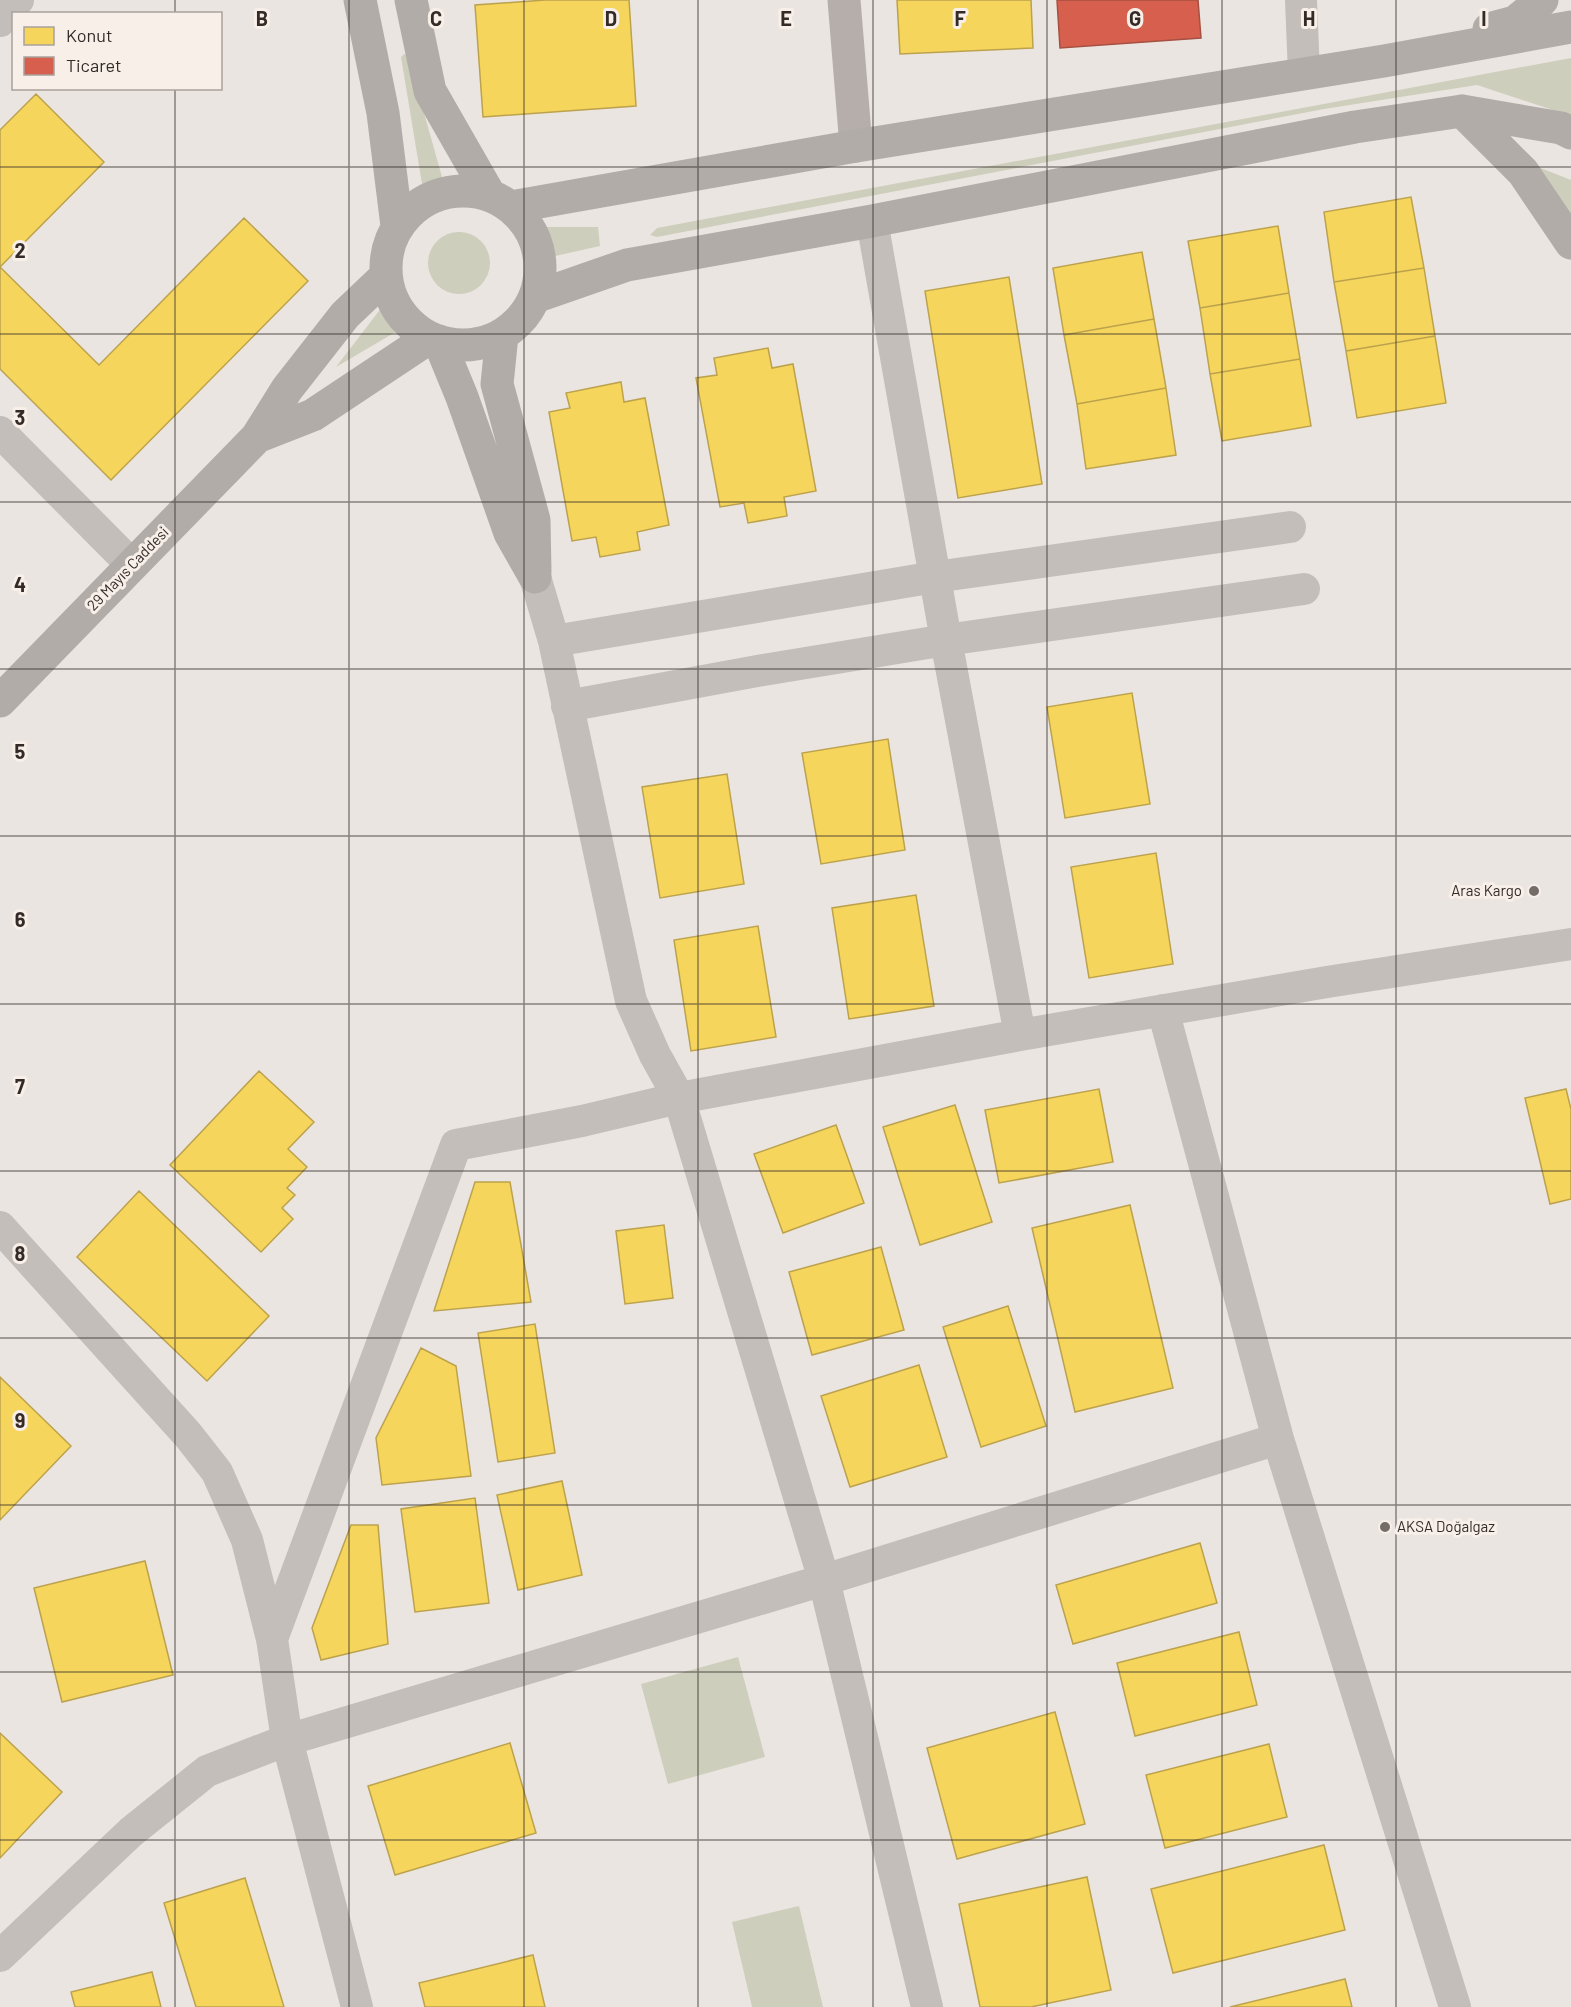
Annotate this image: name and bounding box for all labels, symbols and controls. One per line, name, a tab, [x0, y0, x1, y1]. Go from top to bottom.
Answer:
text: B	[256, 6, 268, 30]
text: C	[430, 6, 442, 30]
text: D	[605, 6, 617, 30]
text: E	[780, 6, 792, 30]
text: F	[954, 6, 966, 30]
text: G	[1129, 6, 1141, 30]
text: H	[1303, 6, 1315, 30]
text: I	[1481, 6, 1487, 30]
legend	[12, 12, 222, 90]
text: Konut	[66, 24, 112, 46]
text: Ticaret	[66, 54, 122, 76]
text: 2	[14, 238, 26, 262]
text: 3	[15, 405, 25, 429]
street label: 29 Mayıs Caddesi	[83, 523, 172, 614]
text: 4	[14, 572, 26, 596]
text: 5	[15, 739, 26, 763]
place label: Aras Kargo	[1451, 881, 1522, 899]
marker: Aras Kargo	[1527, 884, 1541, 898]
text: 6	[15, 907, 26, 931]
text: 7	[15, 1074, 25, 1098]
text: 8	[15, 1241, 26, 1265]
text: 9	[15, 1408, 25, 1432]
place label: AKSA Doğalgaz	[1397, 1517, 1495, 1535]
marker: AKSA Doğalgaz	[1378, 1520, 1392, 1534]

